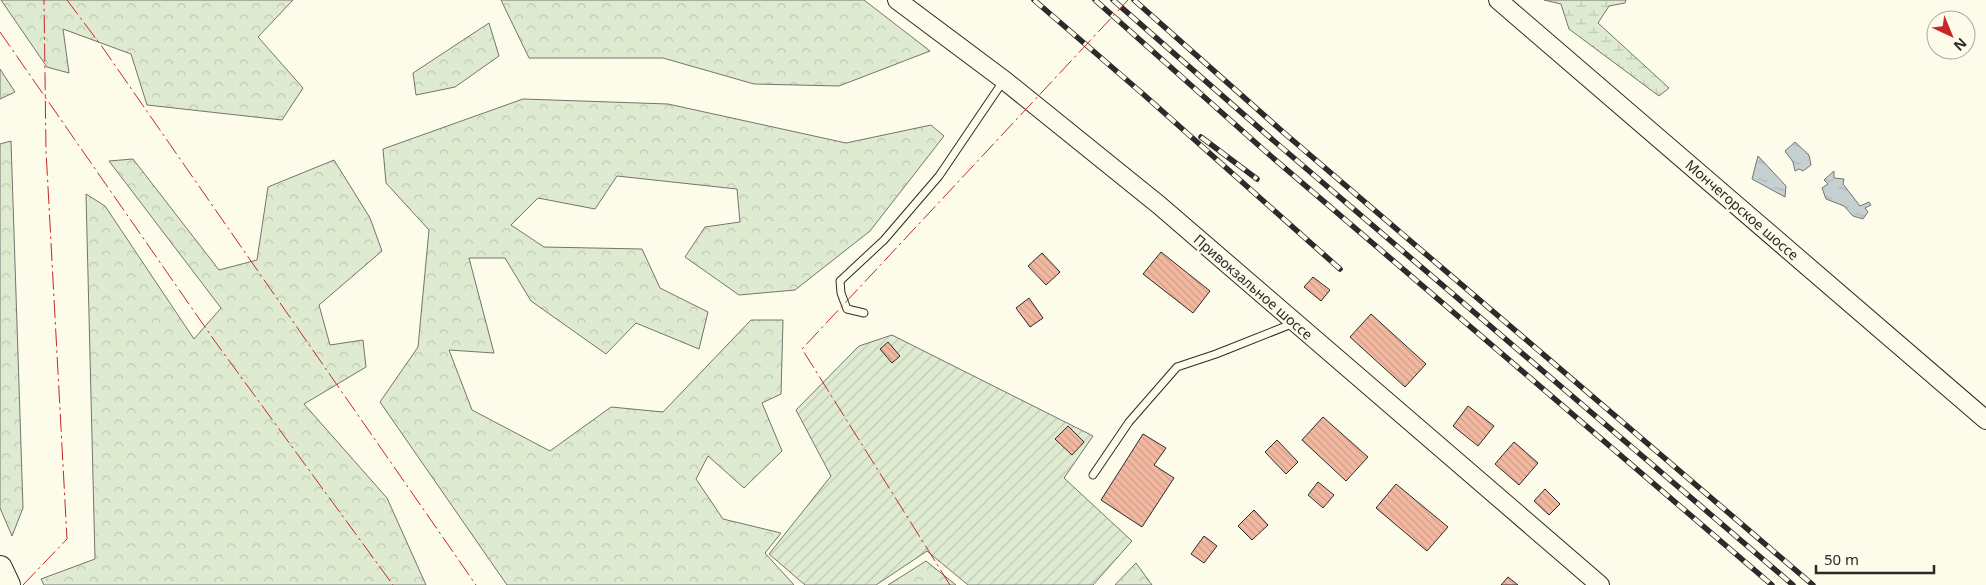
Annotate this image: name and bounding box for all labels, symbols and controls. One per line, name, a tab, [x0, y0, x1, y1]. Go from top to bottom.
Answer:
north arrow	[1926, 10, 1976, 60]
text: N	[1950, 34, 1971, 56]
street label: Мончегорское шоссе	[1682, 155, 1803, 264]
street label: Привокзальное шоссе	[1190, 230, 1317, 344]
scale bar	[1816, 542, 1934, 574]
text: 50 m	[1824, 549, 1859, 569]

